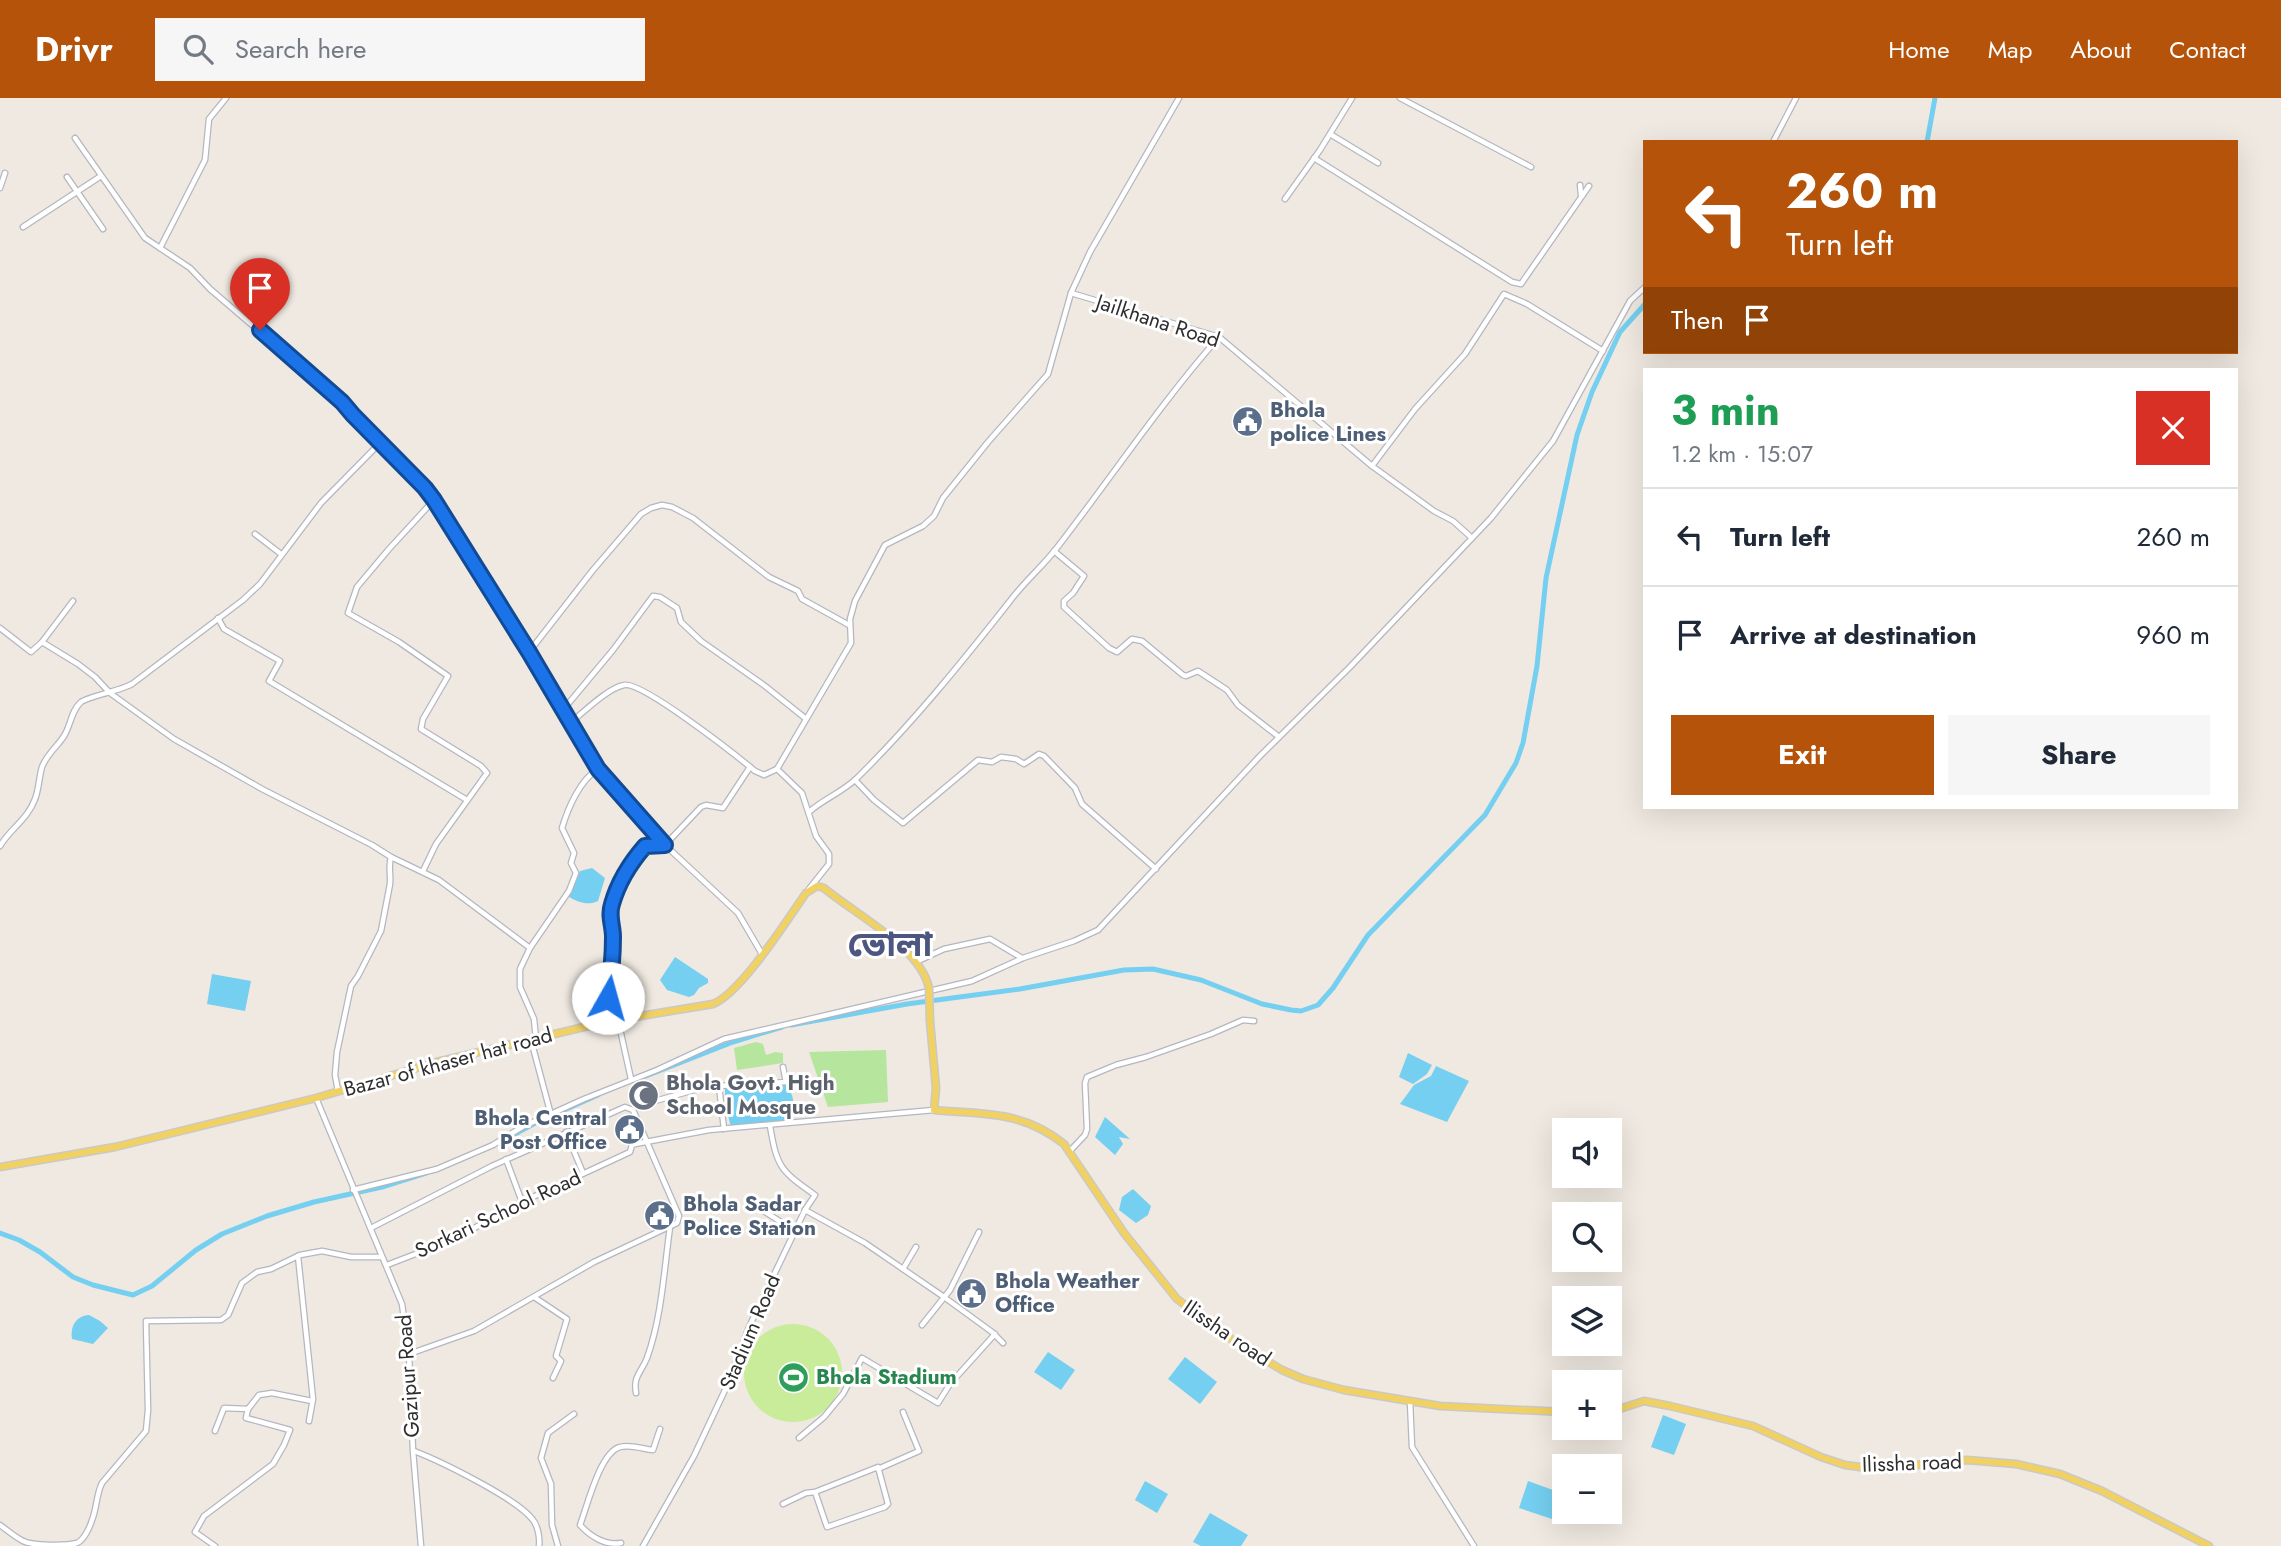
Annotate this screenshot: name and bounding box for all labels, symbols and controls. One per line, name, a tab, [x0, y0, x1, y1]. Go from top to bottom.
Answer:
search box	[155, 18, 645, 81]
text: Drivr	[35, 26, 113, 73]
icon: search	[179, 30, 217, 68]
text: Search here	[235, 30, 366, 68]
text: Home	[1888, 32, 1950, 67]
text: Map	[1988, 32, 2032, 67]
text: About	[2070, 32, 2131, 67]
text: Contact	[2169, 32, 2246, 67]
text: 260 m	[1786, 156, 1938, 226]
icon: left	[1671, 168, 1762, 259]
text: Turn left	[1786, 221, 1893, 267]
pin	[230, 258, 290, 330]
icon: arrive	[241, 269, 279, 307]
street label: Jailkhana Road	[1089, 286, 1224, 355]
text: Then	[1671, 301, 1724, 339]
icon: arrive	[1738, 301, 1776, 339]
text: 3 min	[1671, 380, 1780, 441]
button: close	[2136, 391, 2210, 465]
place label: Bhola police Lines	[1270, 395, 1387, 449]
public building icon: Bhola police Lines	[1230, 405, 1264, 439]
text: 1.2 km · 15:07	[1671, 437, 1813, 471]
icon: left	[1671, 518, 1709, 556]
text: Turn left	[1730, 518, 1830, 556]
text: 260 m	[2137, 518, 2210, 556]
icon: arrive	[1671, 616, 1709, 654]
text: Arrive at destination	[1730, 616, 1977, 654]
text: 960 m	[2136, 616, 2210, 654]
button: Exit	[1671, 715, 1934, 795]
button: Share	[1948, 715, 2210, 795]
district label: ভোলা	[847, 919, 934, 969]
position arrow	[571, 961, 645, 1035]
street label: Bazar of khaser hat road	[340, 1020, 556, 1104]
place label: Bhola Govt. High School Mosque	[666, 1068, 835, 1122]
mosque icon: Bhola Govt. High School Mosque	[626, 1078, 660, 1112]
place label: Bhola Central Post Office	[474, 1103, 607, 1157]
public building icon: Bhola Central Post Office	[613, 1113, 647, 1147]
map controls	[1552, 1118, 1622, 1524]
button: sound	[1552, 1118, 1622, 1188]
street label: Sorkari School Road	[410, 1162, 586, 1266]
place label: Bhola Sadar Police Station	[683, 1189, 816, 1243]
public building icon: Bhola Sadar Police Station	[643, 1199, 677, 1233]
button: search	[1552, 1202, 1622, 1272]
place label: Bhola Weather Office	[995, 1266, 1140, 1320]
street label: Stadium Road	[712, 1269, 788, 1395]
public building icon: Bhola Weather Office	[955, 1276, 989, 1310]
button: layers	[1552, 1286, 1622, 1356]
street label: Ilissha road	[1177, 1293, 1277, 1373]
street label: Gazipur Road	[389, 1313, 427, 1439]
sports icon: Bhola Stadium	[776, 1360, 810, 1394]
place label: Bhola Stadium	[816, 1362, 957, 1392]
button: +	[1552, 1370, 1622, 1440]
street label: Ilissha road	[1861, 1446, 1963, 1480]
button: −	[1552, 1454, 1622, 1524]

